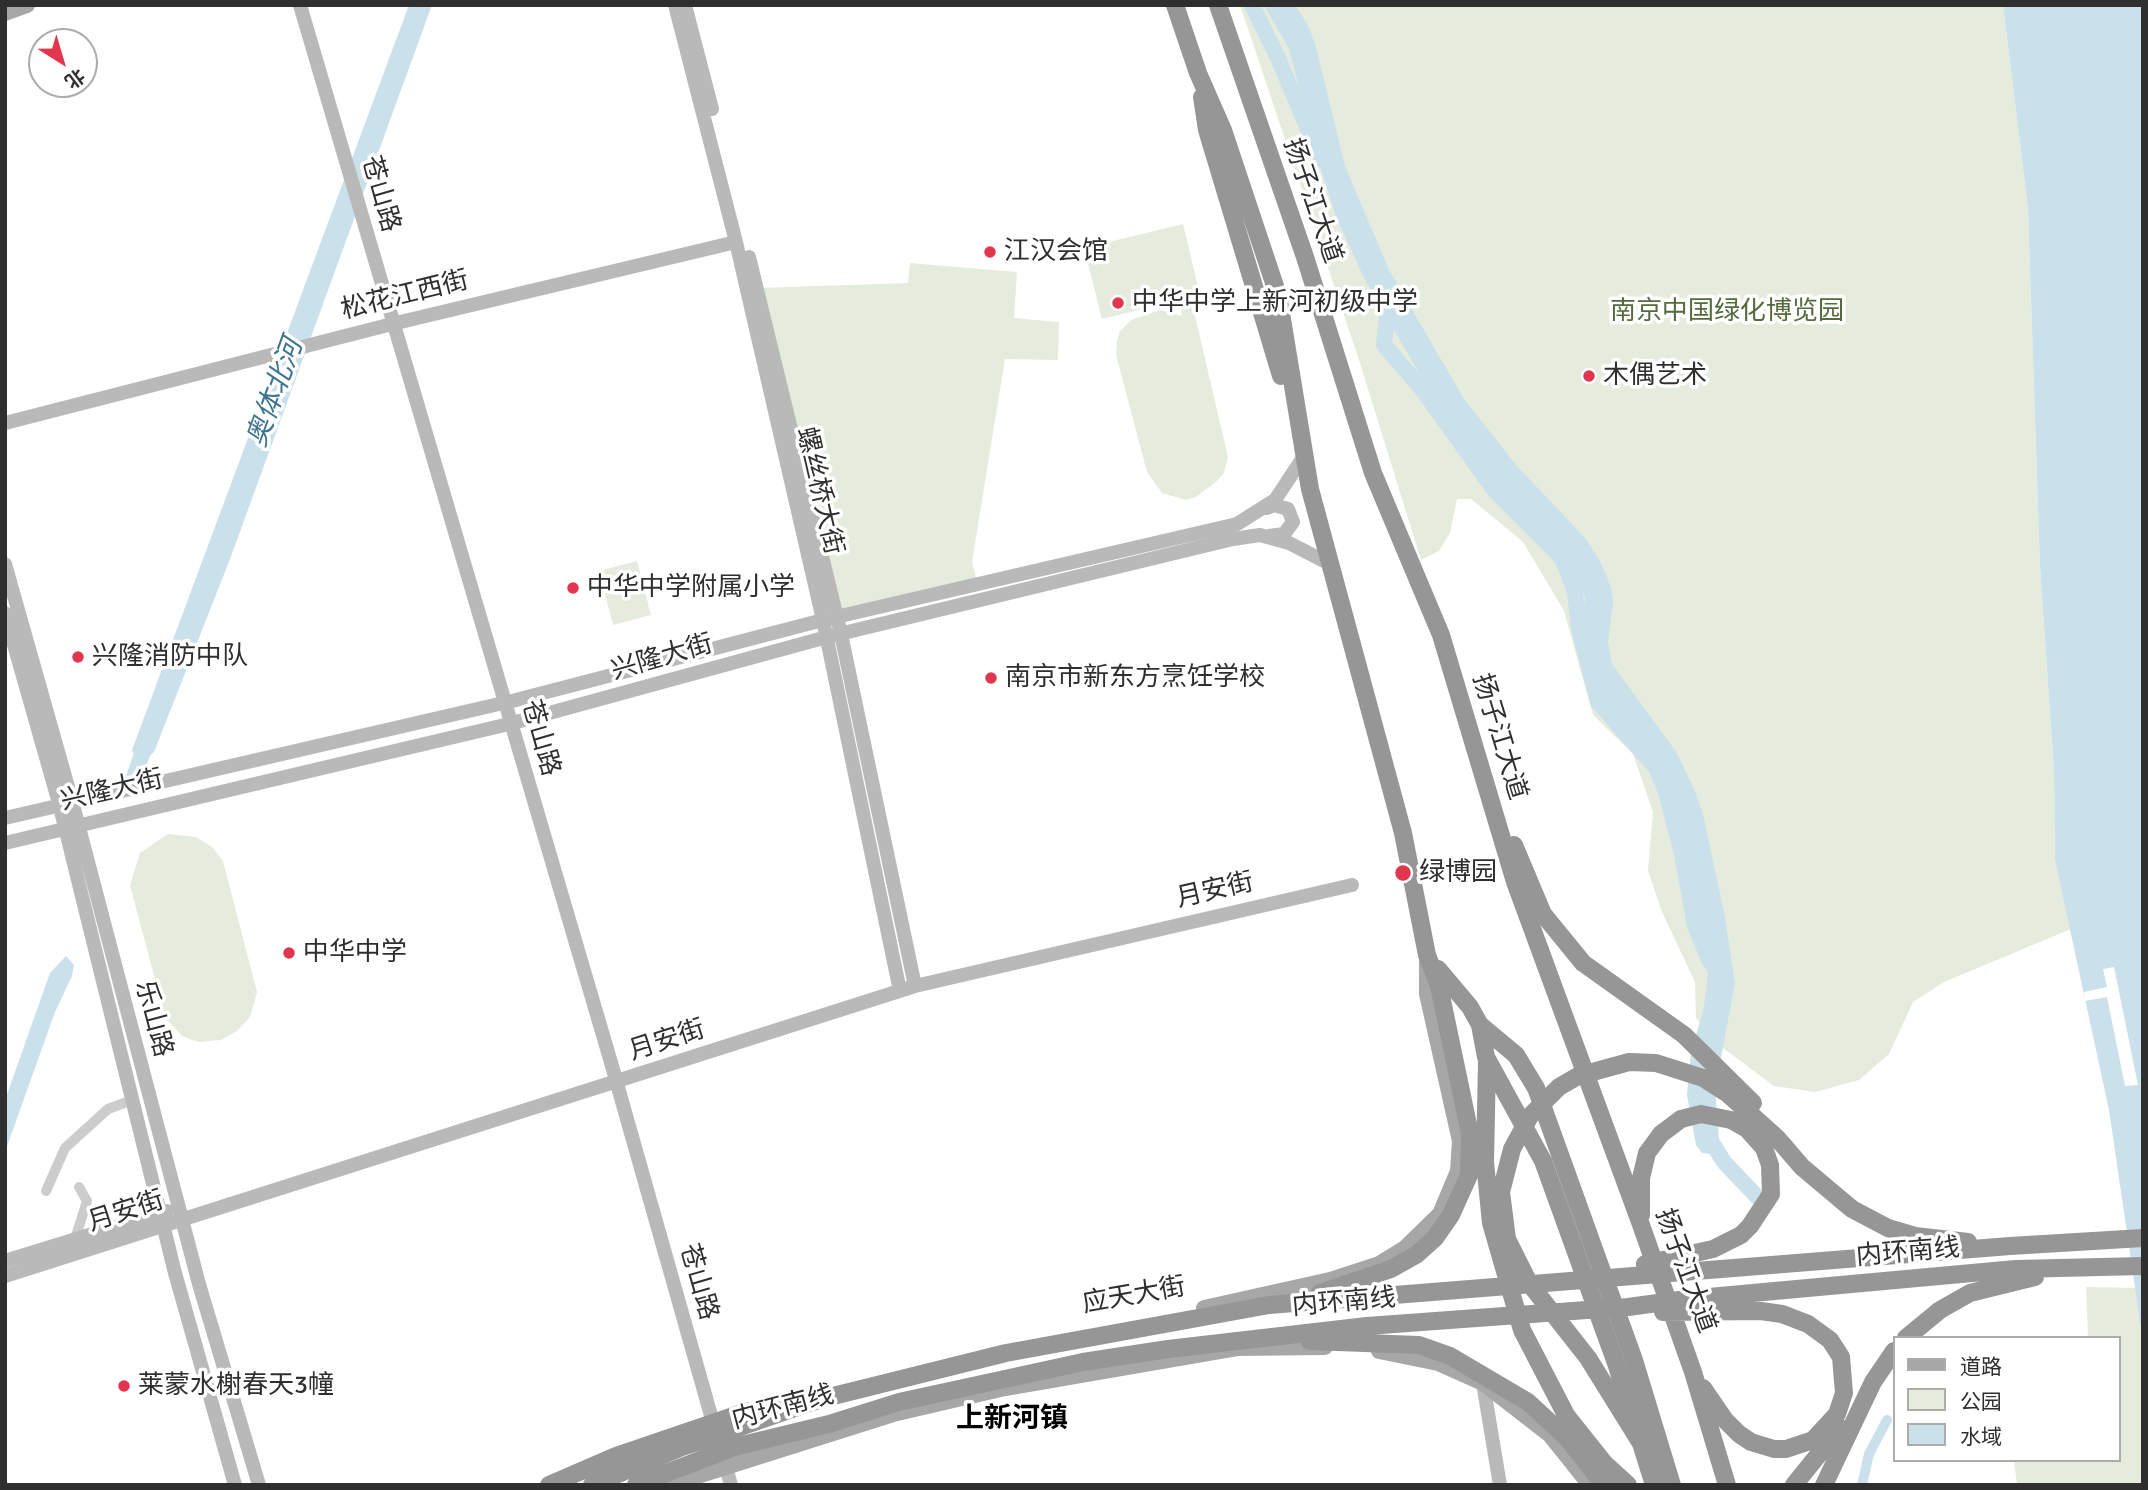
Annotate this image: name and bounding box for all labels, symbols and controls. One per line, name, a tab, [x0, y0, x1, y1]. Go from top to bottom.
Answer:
north arrow	[28, 28, 98, 98]
text: 北	[60, 63, 89, 93]
street label: 扬子江大道	[1276, 134, 1348, 268]
street label: 苍山路	[354, 152, 406, 236]
place label: 江汉会馆	[1004, 236, 1108, 268]
marker: 江汉会馆	[982, 244, 998, 260]
street label: 松花江西街	[338, 265, 472, 327]
place label: 中华中学上新河初级中学	[1132, 287, 1418, 319]
marker: 中华中学上新河初级中学	[1110, 295, 1126, 311]
park label: 南京中国绿化博览园	[1610, 296, 1844, 328]
water label: 奥体北河	[241, 335, 311, 451]
place label: 木偶艺术	[1603, 360, 1707, 392]
marker: 木偶艺术	[1581, 368, 1597, 384]
street label: 螺丝桥大街	[789, 424, 849, 558]
place label: 中华中学附属小学	[587, 572, 795, 604]
marker: 中华中学附属小学	[565, 580, 581, 596]
street label: 兴隆大街	[608, 629, 716, 687]
place label: 兴隆消防中队	[92, 641, 248, 673]
marker: 兴隆消防中队	[70, 649, 86, 665]
place label: 南京市新东方烹饪学校	[1005, 662, 1265, 694]
marker: 南京市新东方烹饪学校	[983, 670, 999, 686]
street label: 扬子江大道	[1465, 670, 1533, 804]
street label: 苍山路	[514, 696, 566, 780]
street label: 兴隆大街	[58, 764, 166, 818]
place label: 绿博园	[1419, 857, 1497, 889]
marker: 绿博园	[1393, 863, 1413, 883]
street label: 月安街	[1173, 867, 1257, 915]
place label: 中华中学	[303, 937, 407, 969]
marker: 中华中学	[281, 945, 297, 961]
street label: 乐山路	[128, 977, 178, 1061]
street label: 月安街	[625, 1014, 709, 1068]
street label: 月安街	[84, 1185, 168, 1239]
street label: 扬子江大道	[1648, 1205, 1722, 1337]
street label: 内环南线	[1855, 1233, 1961, 1273]
street label: 苍山路	[672, 1240, 724, 1324]
street label: 应天大街	[1080, 1272, 1188, 1320]
street label: 内环南线	[1291, 1283, 1397, 1323]
legend	[1892, 1336, 2120, 1462]
text: 道路	[1960, 1354, 2002, 1380]
place label: 莱蒙水榭春天3幢	[138, 1370, 334, 1402]
marker: 莱蒙水榭春天3幢	[116, 1378, 132, 1394]
street label: 内环南线	[729, 1379, 837, 1437]
text: 公园	[1960, 1389, 2002, 1415]
district label: 上新河镇	[956, 1403, 1068, 1437]
text: 水域	[1960, 1424, 2002, 1450]

